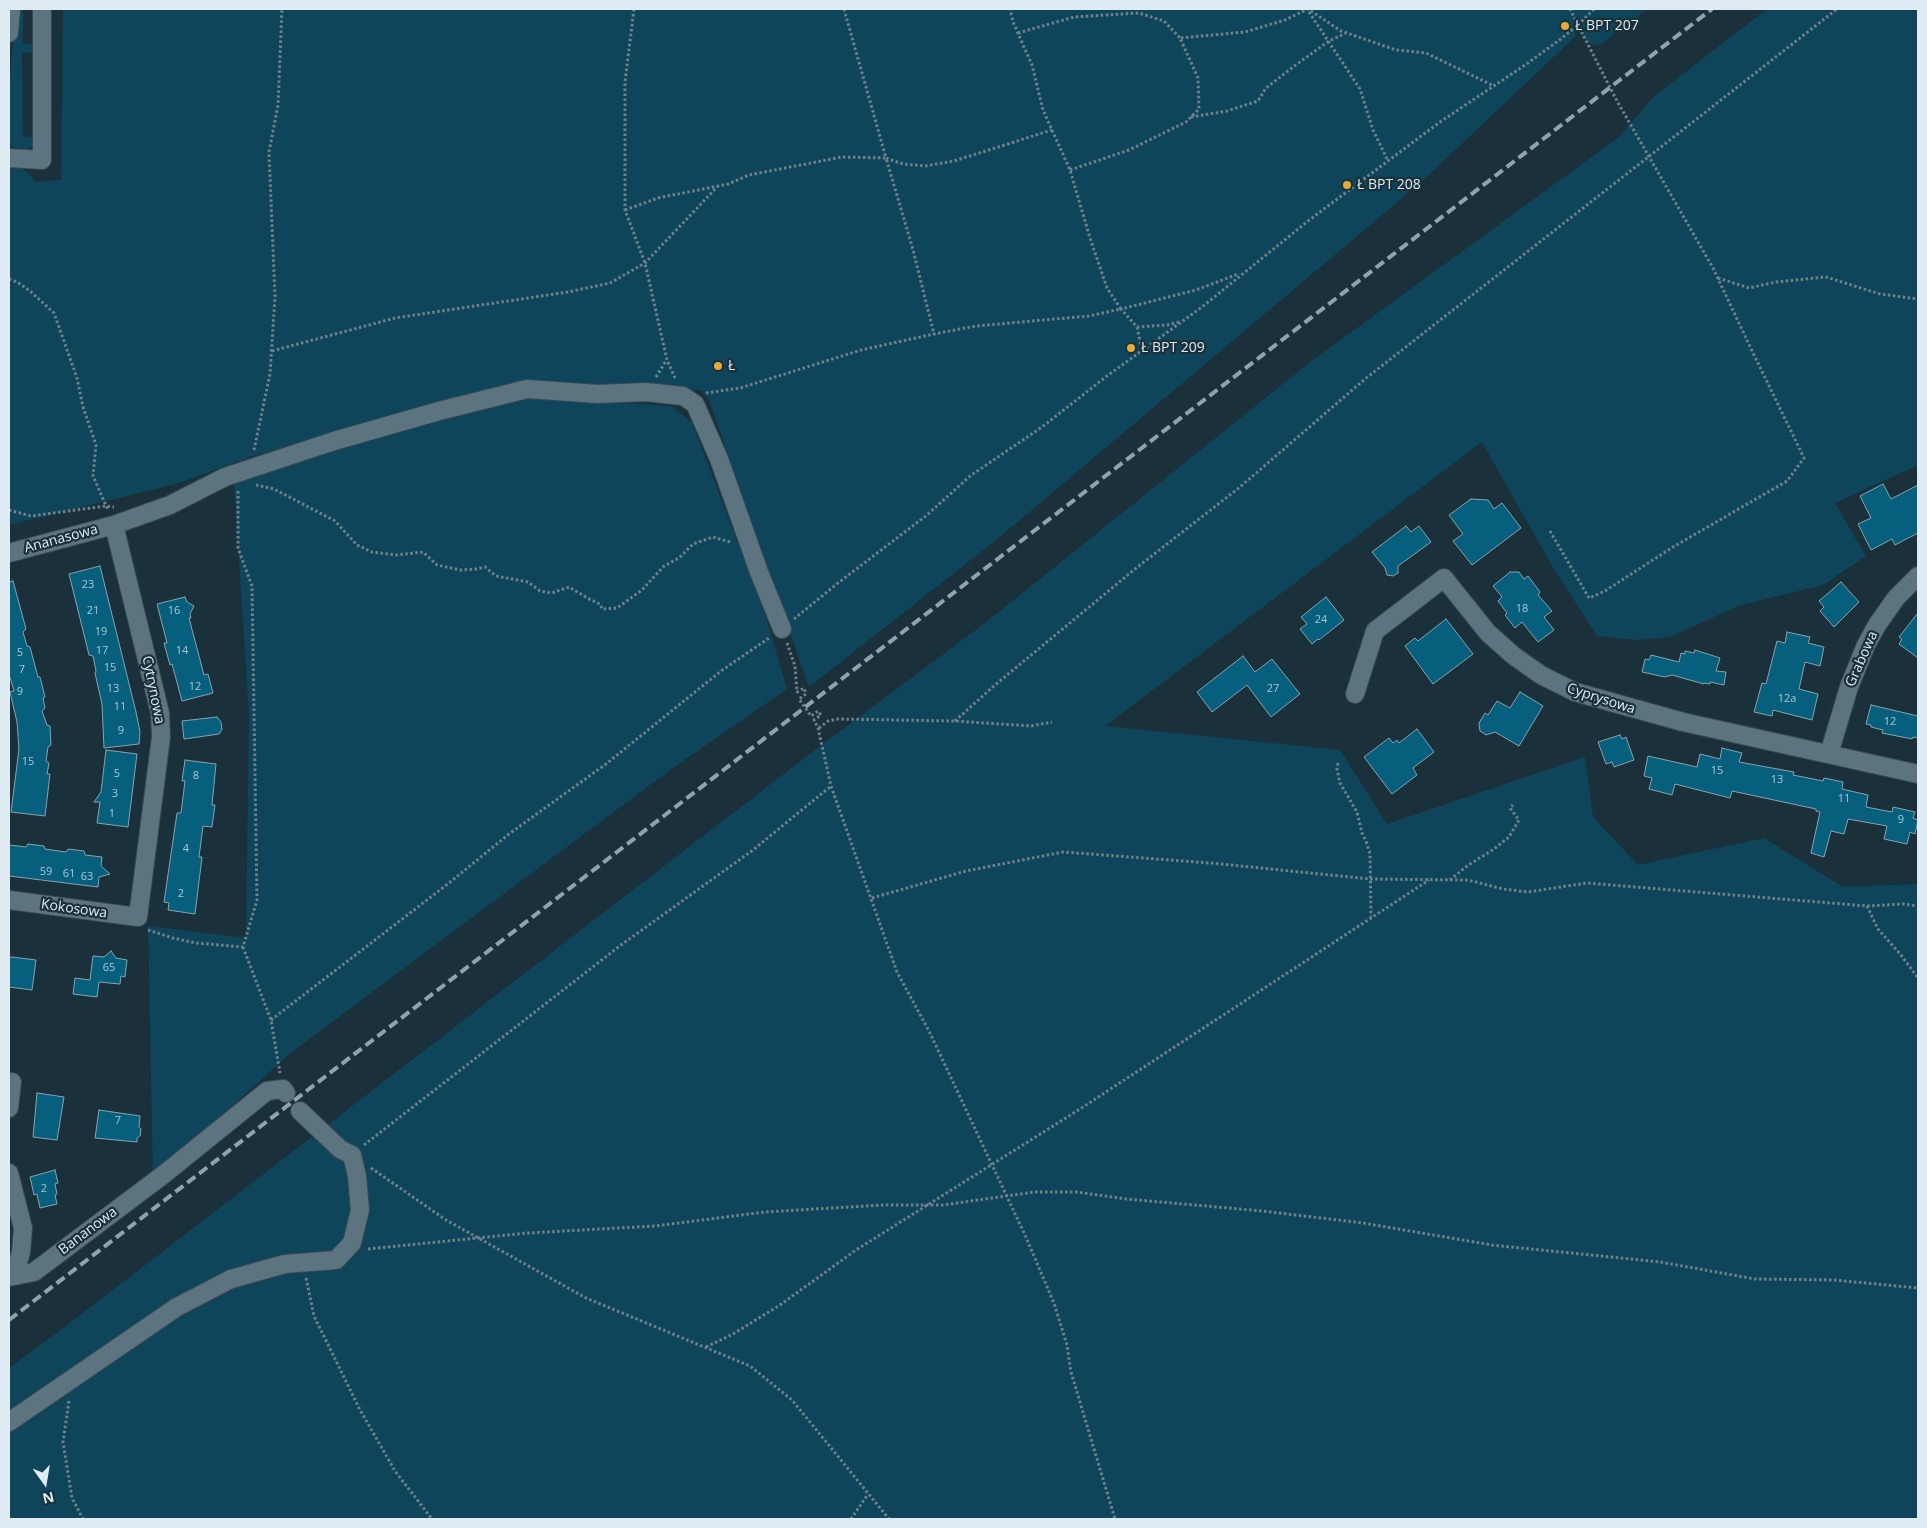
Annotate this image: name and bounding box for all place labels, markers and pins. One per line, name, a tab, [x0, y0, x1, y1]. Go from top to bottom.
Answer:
place label: Ł BPT 207	[1575, 18, 1639, 34]
marker: Ł BPT 207	[1559, 20, 1571, 32]
place label: Ł BPT 208	[1357, 177, 1421, 193]
marker: Ł BPT 208	[1341, 179, 1353, 191]
place label: Ł BPT 209	[1141, 340, 1205, 356]
marker: Ł BPT 209	[1125, 342, 1137, 354]
place label: Ł	[728, 358, 735, 374]
marker: Ł	[712, 360, 724, 372]

